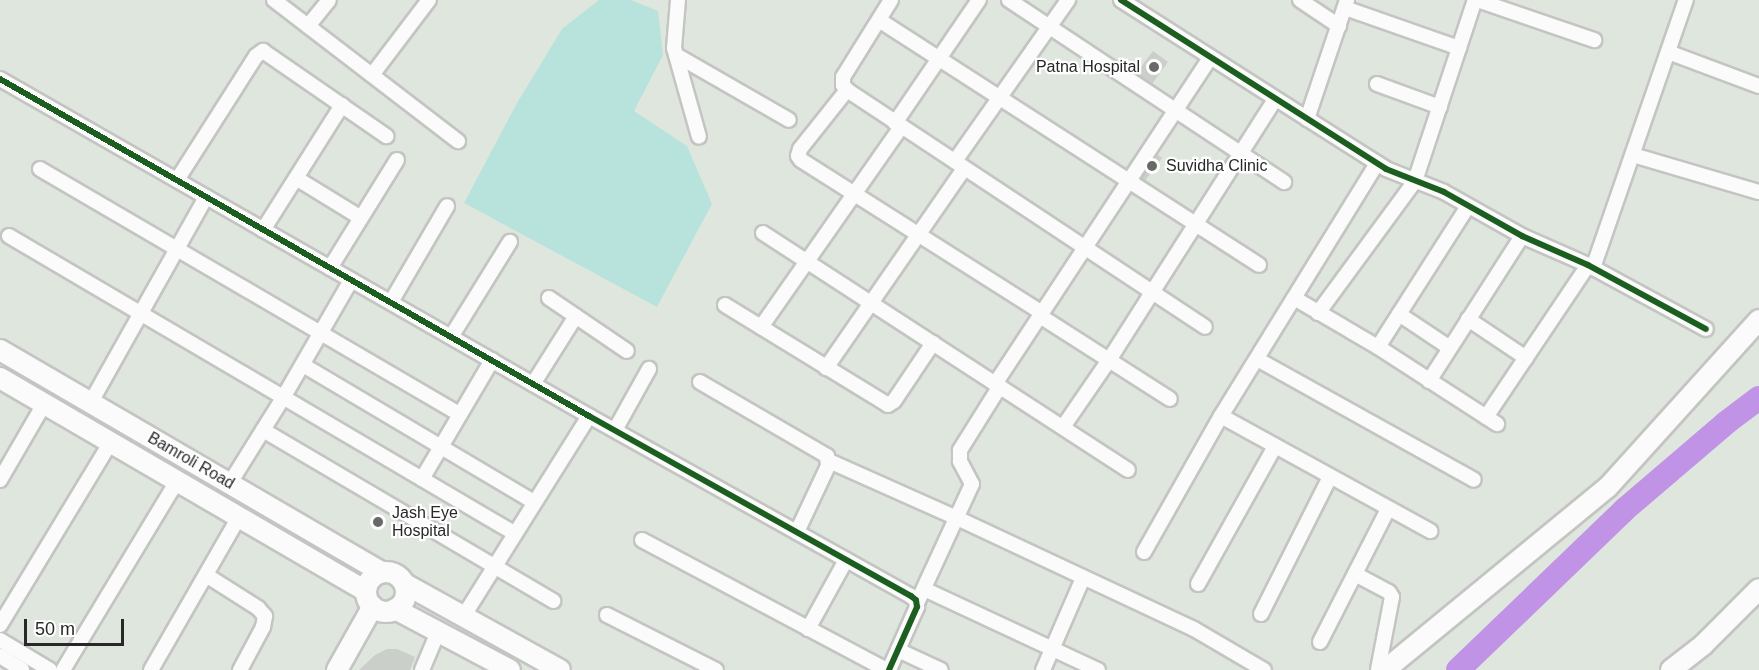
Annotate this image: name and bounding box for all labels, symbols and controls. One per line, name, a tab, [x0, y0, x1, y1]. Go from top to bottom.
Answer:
place label: Patna Hospital	[1036, 57, 1140, 77]
marker: Patna Hospital	[1145, 58, 1163, 76]
place label: Suvidha Clinic	[1166, 156, 1267, 176]
marker: Suvidha Clinic	[1143, 157, 1161, 175]
street label: Bamroli Road	[144, 428, 238, 494]
place label: Jash Eye Hospital	[392, 503, 458, 541]
marker: Jash Eye Hospital	[369, 513, 387, 531]
scale bar	[27, 607, 128, 645]
text: 50 m	[35, 619, 75, 639]

